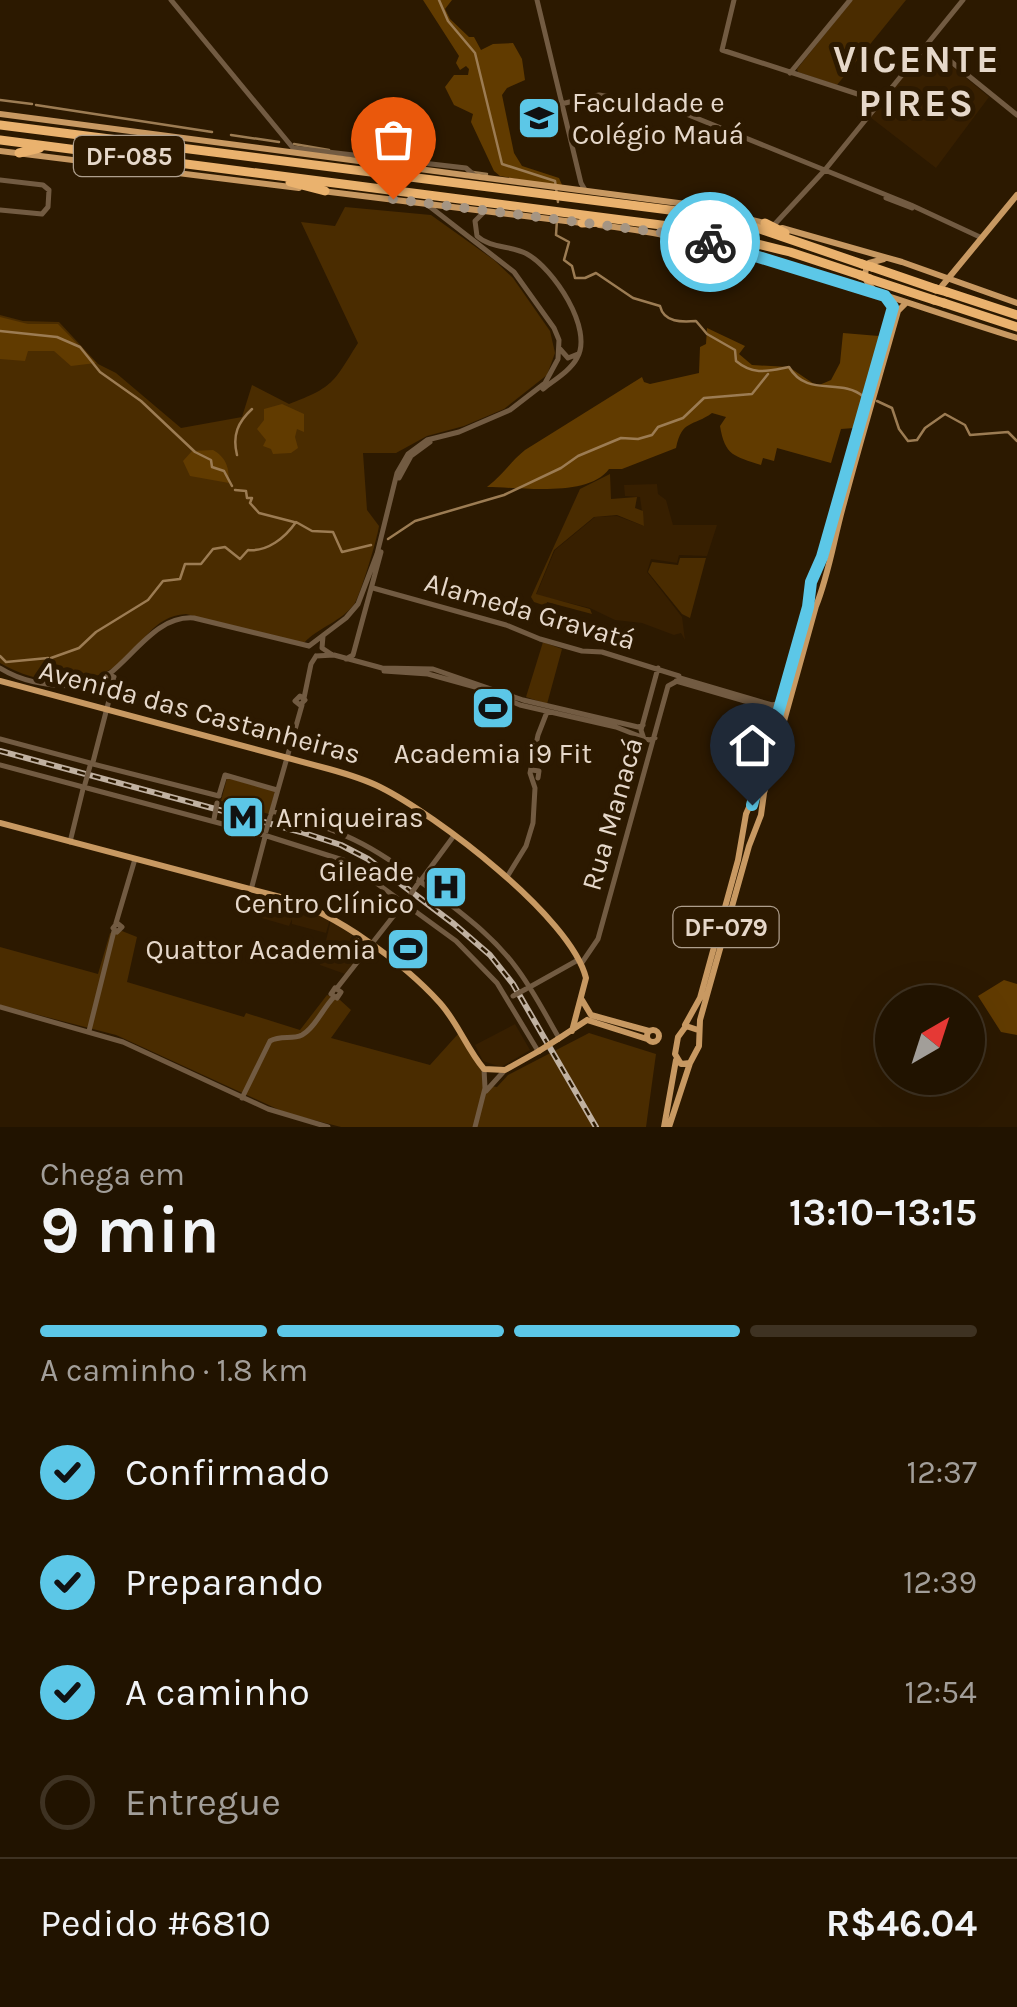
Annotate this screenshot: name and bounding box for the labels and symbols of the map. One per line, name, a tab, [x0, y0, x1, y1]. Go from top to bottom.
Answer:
district label: VICENTE PIRES	[833, 37, 1001, 126]
place label: Faculdade e Colégio Mauá	[572, 86, 744, 151]
school or university icon: Faculdade e Colégio Mauá	[516, 95, 562, 141]
pin	[351, 97, 436, 200]
road number: DF-085	[74, 136, 184, 176]
courier	[660, 192, 760, 292]
street label: Alameda Gravatá	[421, 565, 639, 657]
street label: Avenida das Castanheiras	[36, 653, 364, 771]
sports icon: Academia i9 Fit	[470, 685, 516, 731]
pin	[710, 703, 795, 806]
street label: Rua Manacá	[574, 734, 650, 894]
place label: Academia i9 Fit	[394, 737, 592, 770]
metro station icon: Arniqueiras	[220, 794, 266, 840]
place label: Arniqueiras	[276, 801, 424, 834]
place label: Gileade Centro Clínico	[235, 855, 414, 920]
hospital icon: Gileade Centro Clínico	[423, 864, 469, 910]
road number: DF-079	[674, 907, 778, 947]
sports icon: Quattor Academia	[385, 926, 431, 972]
place label: Quattor Academia	[145, 933, 376, 966]
north arrow	[875, 985, 985, 1095]

